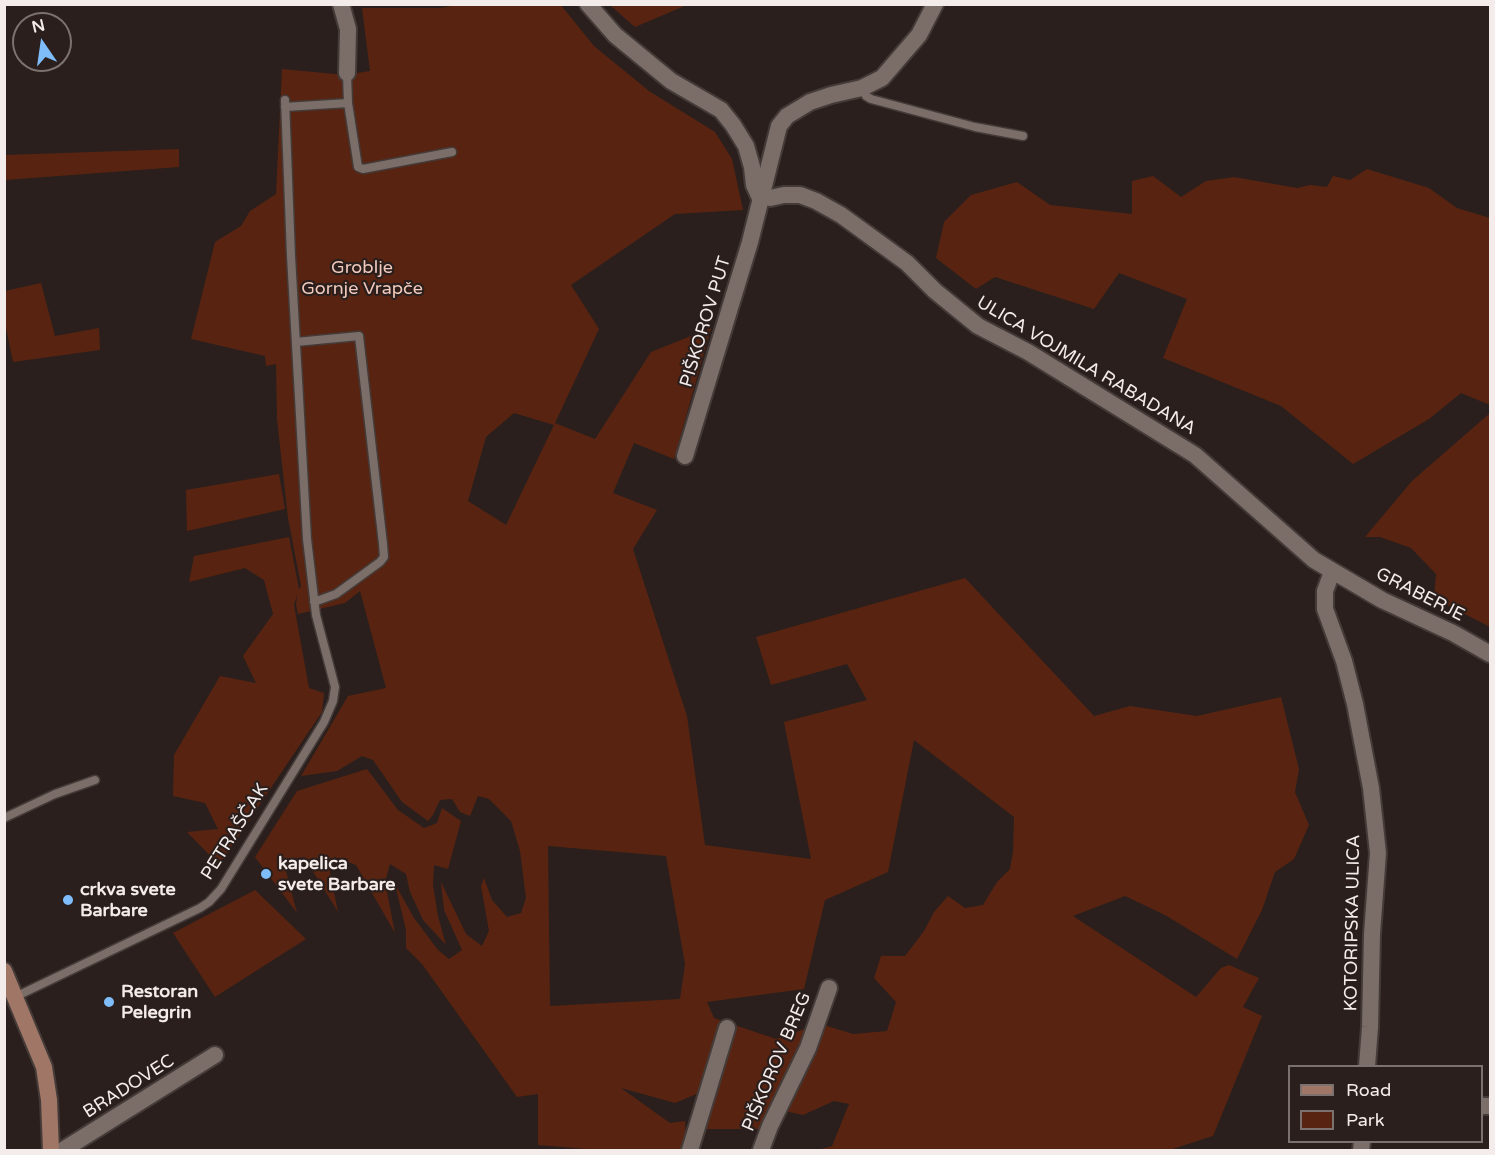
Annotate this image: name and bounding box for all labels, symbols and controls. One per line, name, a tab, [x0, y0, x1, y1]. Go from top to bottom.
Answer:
north arrow	[12, 12, 72, 72]
text: N	[30, 15, 47, 38]
street label: PIŠKOROV PUT	[676, 254, 736, 390]
park label: Groblje Gornje Vrapče	[301, 257, 423, 300]
street label: ULICA VOJMILA RABADANA	[972, 292, 1200, 440]
street label: GRABERJE	[1372, 563, 1468, 627]
street label: PETRAŠČAK	[197, 780, 273, 884]
street label: KOTORIPSKA ULICA	[1341, 834, 1365, 1012]
place label: kapelica svete Barbare	[278, 853, 396, 896]
marker: kapelica svete Barbare	[259, 867, 273, 881]
place label: crkva svete Barbare	[80, 879, 176, 922]
marker: crkva svete Barbare	[61, 893, 75, 907]
place label: Restoran Pelegrin	[121, 981, 198, 1024]
street label: PIŠKOROV BREG	[738, 989, 816, 1135]
marker: Restoran Pelegrin	[102, 995, 116, 1009]
street label: BRADOVEC	[80, 1051, 178, 1123]
legend	[1288, 1065, 1483, 1143]
text: Road	[1346, 1079, 1391, 1101]
text: Park	[1346, 1109, 1384, 1131]

